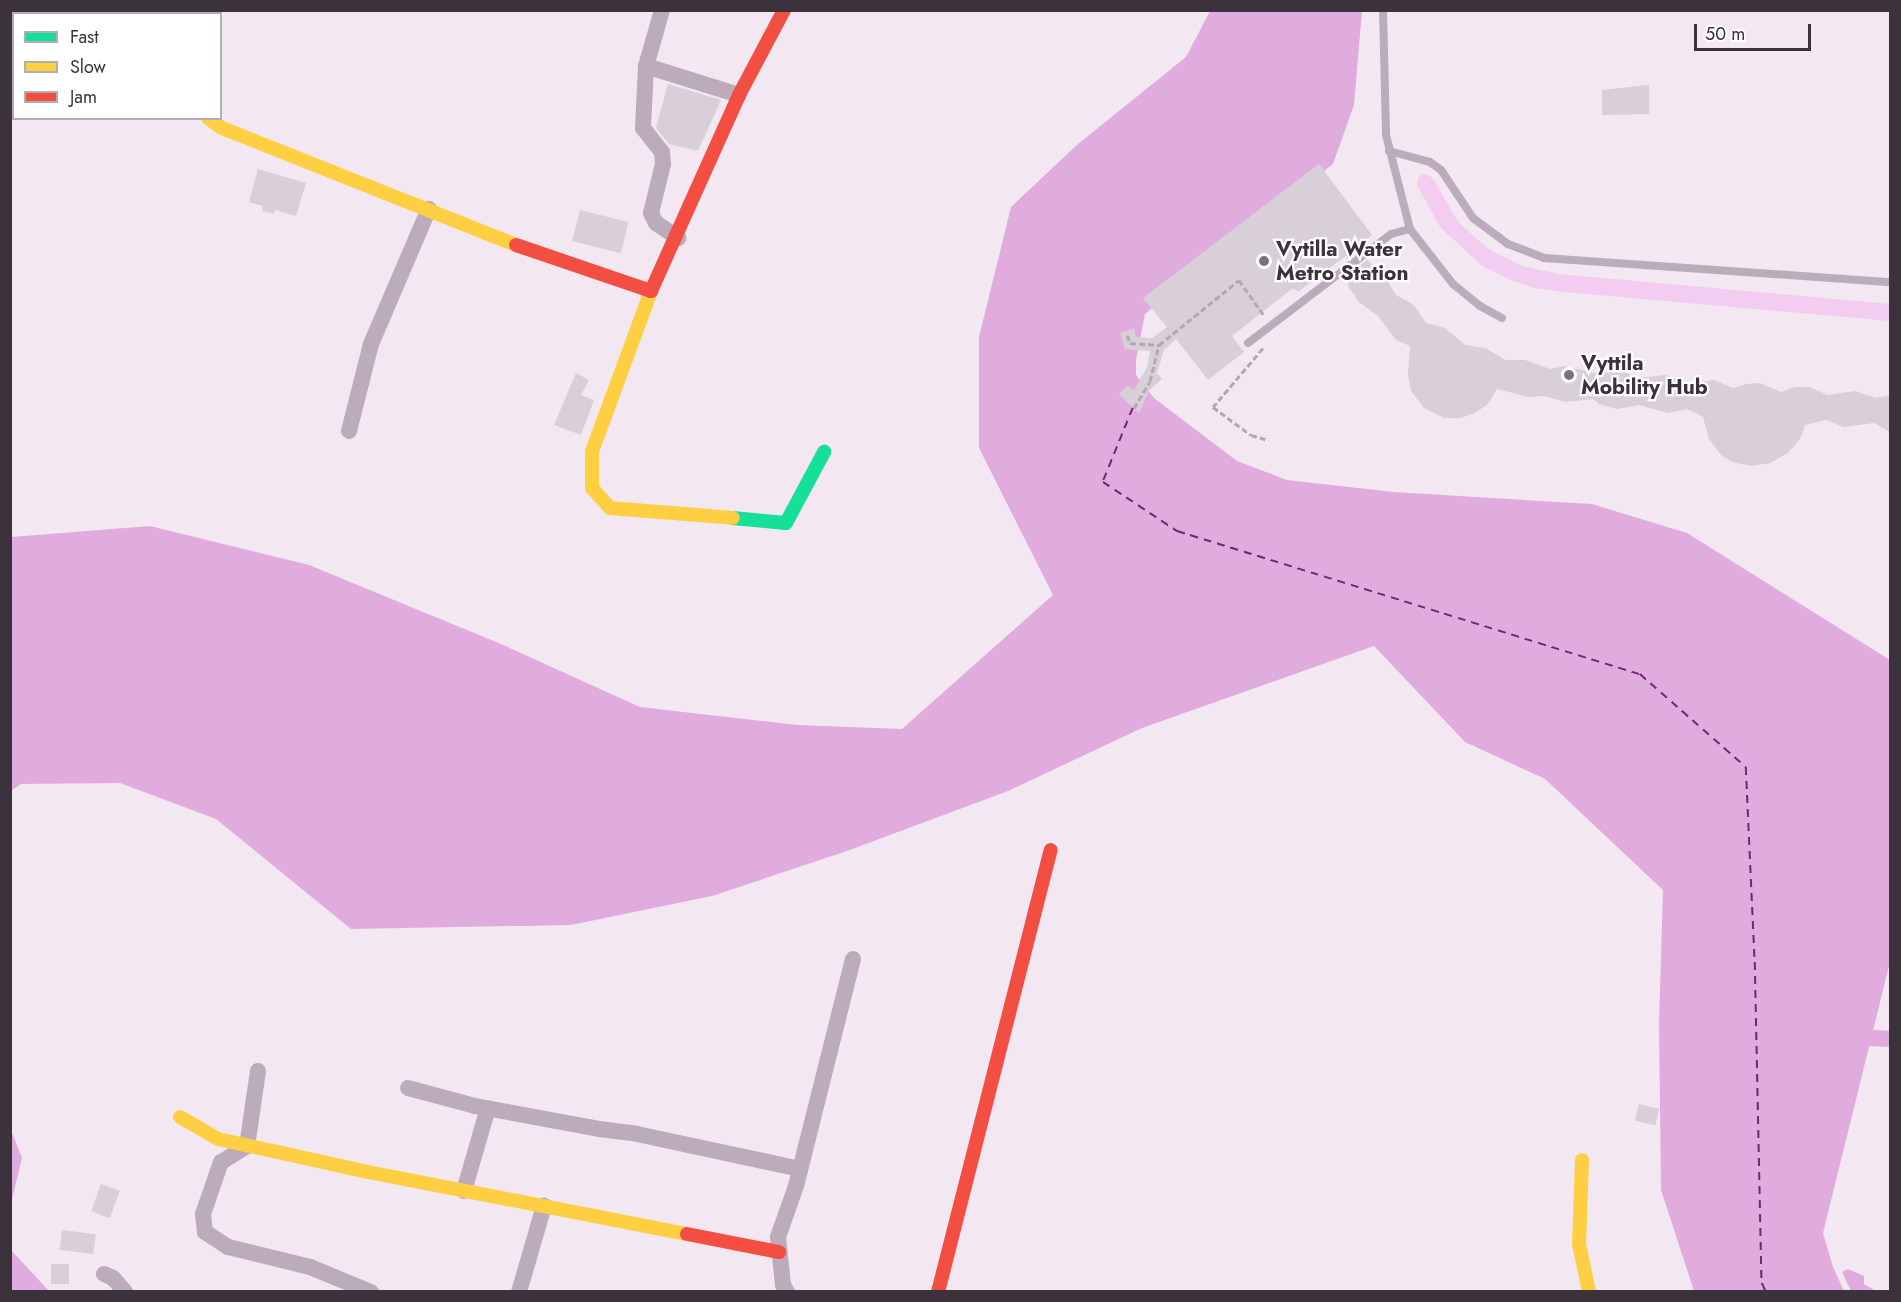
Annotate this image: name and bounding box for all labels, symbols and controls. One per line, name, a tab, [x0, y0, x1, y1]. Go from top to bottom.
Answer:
legend	[12, 12, 222, 120]
scale bar	[1697, 12, 1814, 50]
text: 50 m	[1705, 21, 1745, 47]
text: Fast	[70, 24, 99, 50]
text: Slow	[70, 54, 106, 80]
text: Jam	[70, 84, 97, 110]
place label: Vytilla Water Metro Station	[1276, 236, 1408, 286]
marker: Vytilla Water Metro Station	[1257, 254, 1271, 268]
place label: Vyttila Mobility Hub	[1581, 350, 1708, 400]
marker: Vyttila Mobility Hub	[1562, 368, 1576, 382]

